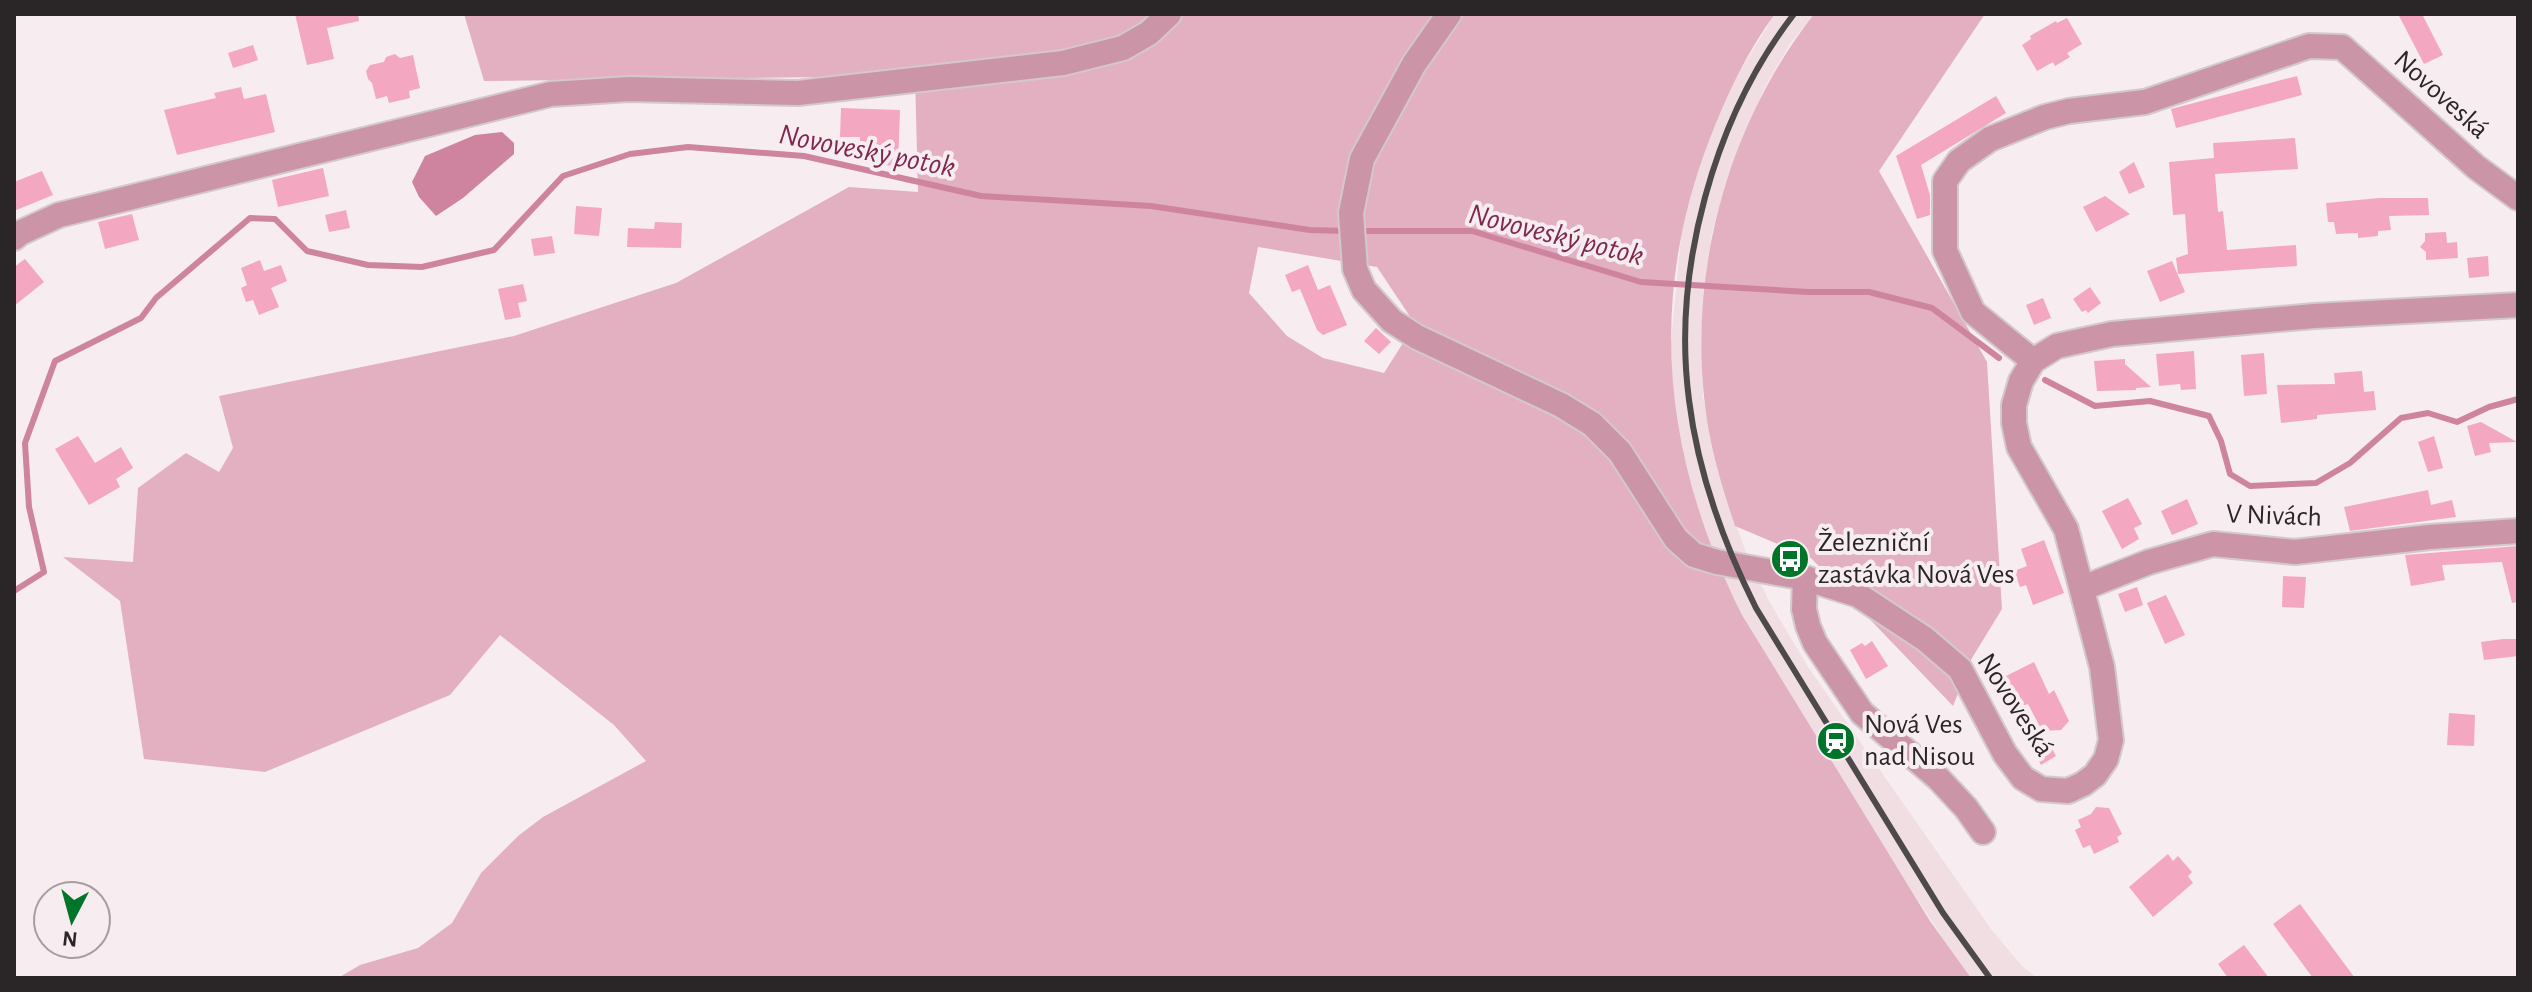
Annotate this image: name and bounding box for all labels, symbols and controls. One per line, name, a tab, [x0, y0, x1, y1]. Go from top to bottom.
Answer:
street label: Novoveská	[2388, 46, 2494, 144]
water label: Novoveský potok	[776, 119, 958, 183]
water label: Novoveský potok	[1465, 199, 1647, 271]
street label: V Nivách	[2226, 500, 2322, 532]
place label: Železniční zastávka Nová Ves	[1818, 527, 2015, 589]
bus stop icon: Železniční zastávka Nová Ves	[1769, 538, 1811, 580]
street label: Novoveská	[1972, 648, 2059, 762]
place label: Nová Ves nad Nisou	[1864, 711, 1975, 771]
station icon: Nová Ves nad Nisou	[1815, 720, 1857, 762]
north arrow	[32, 880, 112, 960]
text: N	[61, 927, 79, 951]

